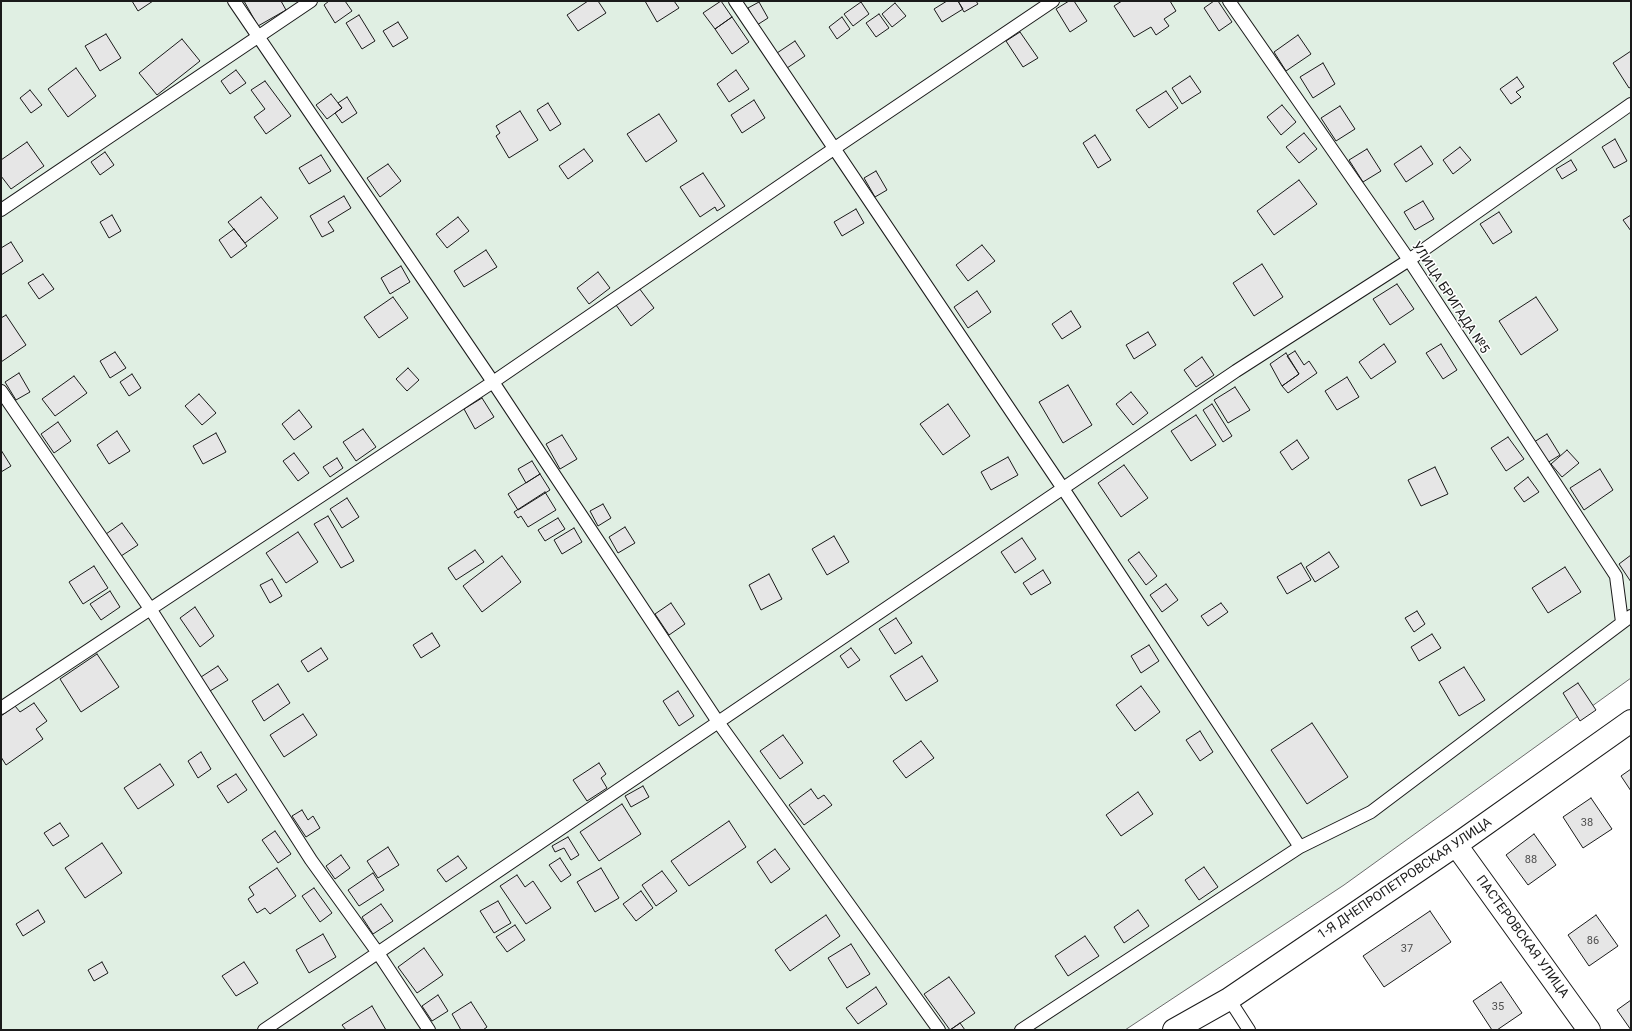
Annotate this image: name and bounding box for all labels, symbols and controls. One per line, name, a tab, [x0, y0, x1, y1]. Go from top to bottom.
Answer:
street label: УЛИЦА БРИГАДА №5	[1408, 239, 1492, 357]
street label: 1-Я ДНЕПРОПЕТРОВСКАЯ УЛИЦА	[1315, 815, 1495, 943]
house number: 38	[1581, 816, 1593, 830]
house number: 88	[1525, 853, 1537, 867]
street label: ПАСТЕРОВСКАЯ УЛИЦА	[1472, 873, 1572, 1001]
house number: 86	[1587, 934, 1599, 948]
house number: 37	[1401, 942, 1413, 956]
house number: 35	[1492, 1000, 1504, 1014]

